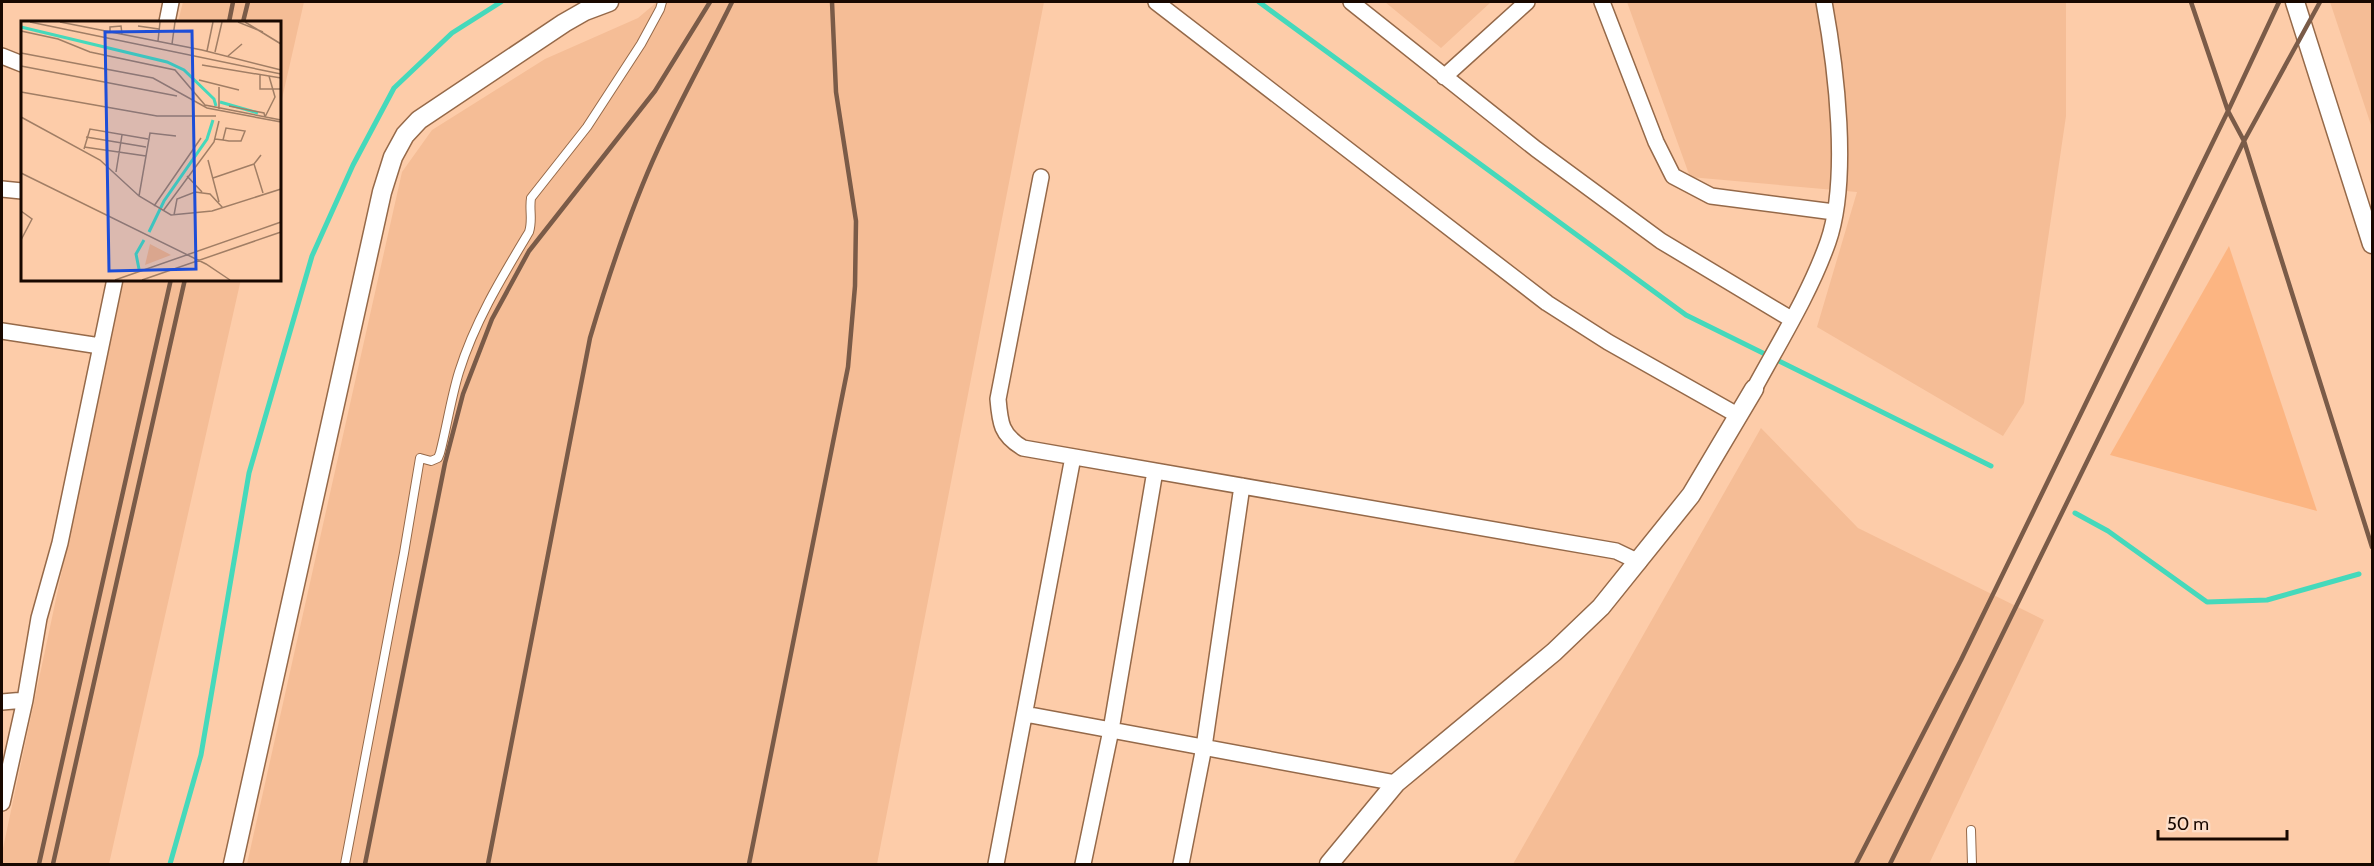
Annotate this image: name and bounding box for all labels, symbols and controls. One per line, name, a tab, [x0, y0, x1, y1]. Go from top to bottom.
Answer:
inset map	[21, 21, 280, 280]
scale bar	[2158, 803, 2287, 841]
text: 50 m	[2167, 813, 2209, 835]

